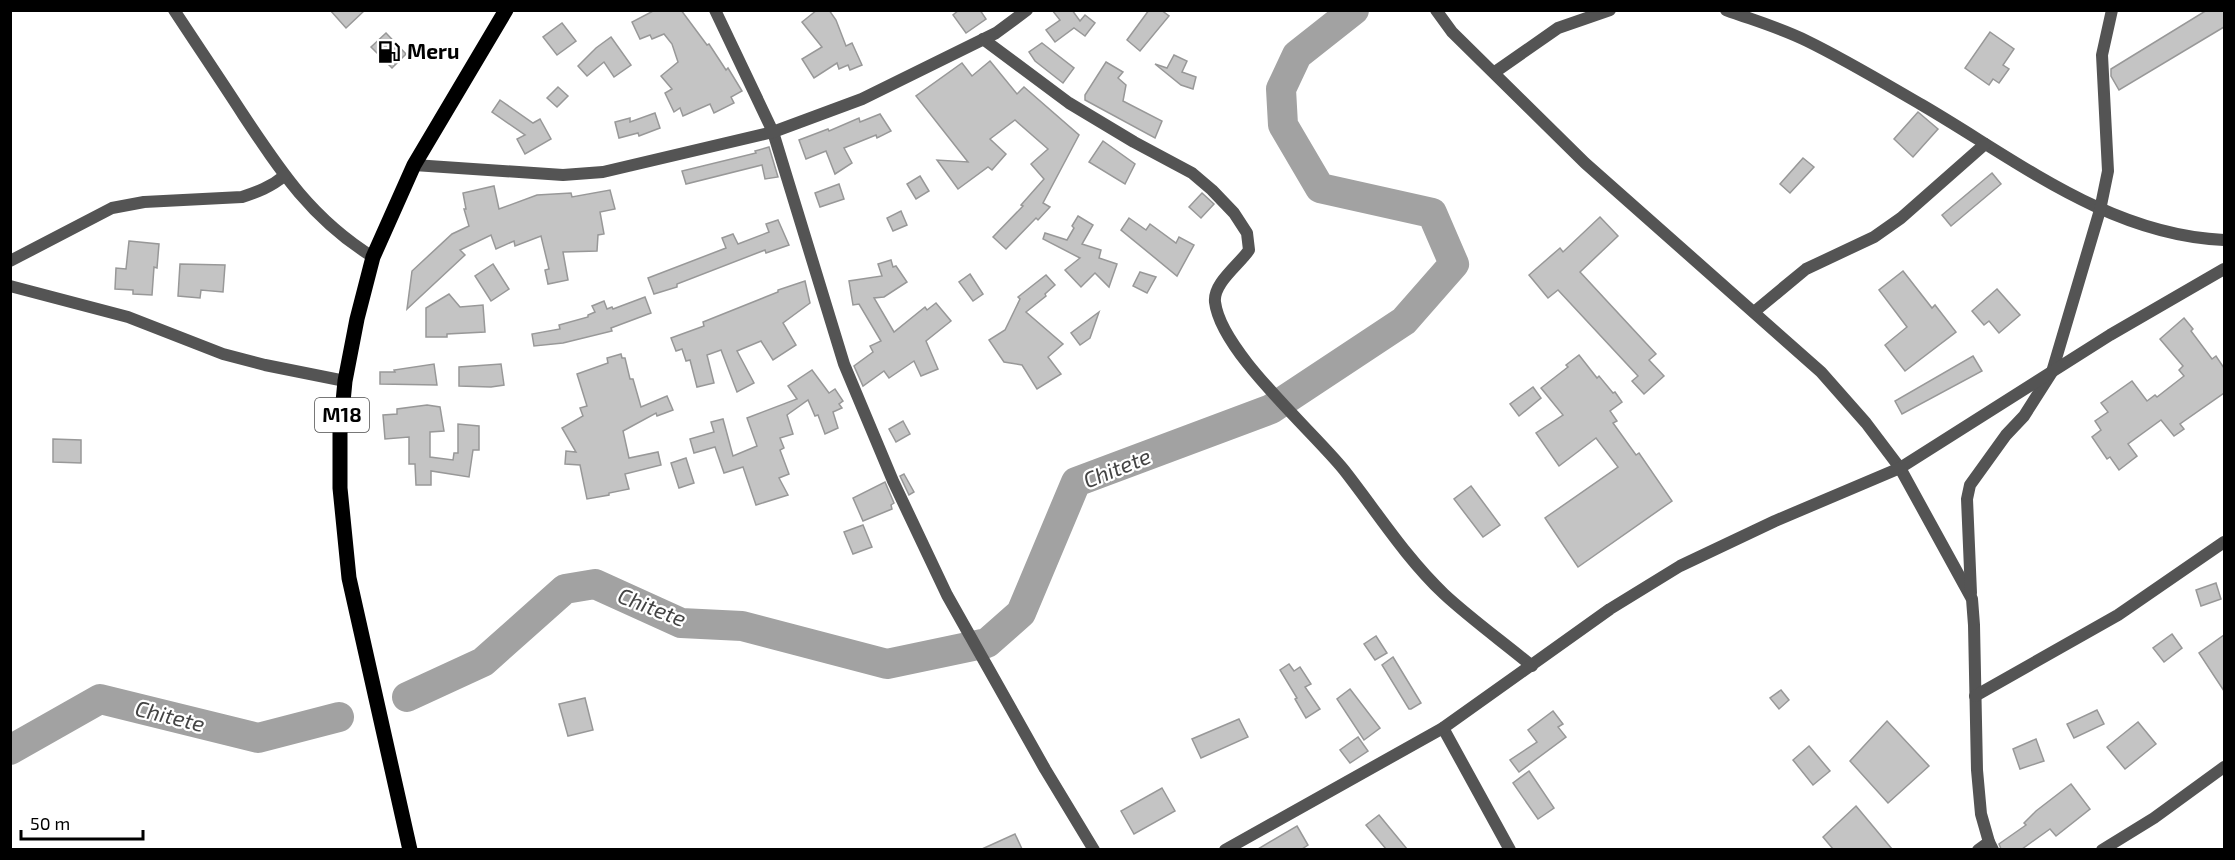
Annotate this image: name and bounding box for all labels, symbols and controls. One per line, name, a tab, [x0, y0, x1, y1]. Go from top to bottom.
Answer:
place label: Meru	[407, 38, 459, 63]
fuel station icon: Meru	[376, 39, 402, 65]
road number: M18	[315, 398, 369, 432]
water label: Chitete	[1079, 442, 1154, 492]
water label: Chitete	[615, 581, 690, 631]
water label: Chitete	[133, 694, 208, 736]
scale bar	[21, 803, 142, 841]
text: 50 m	[30, 812, 70, 834]

